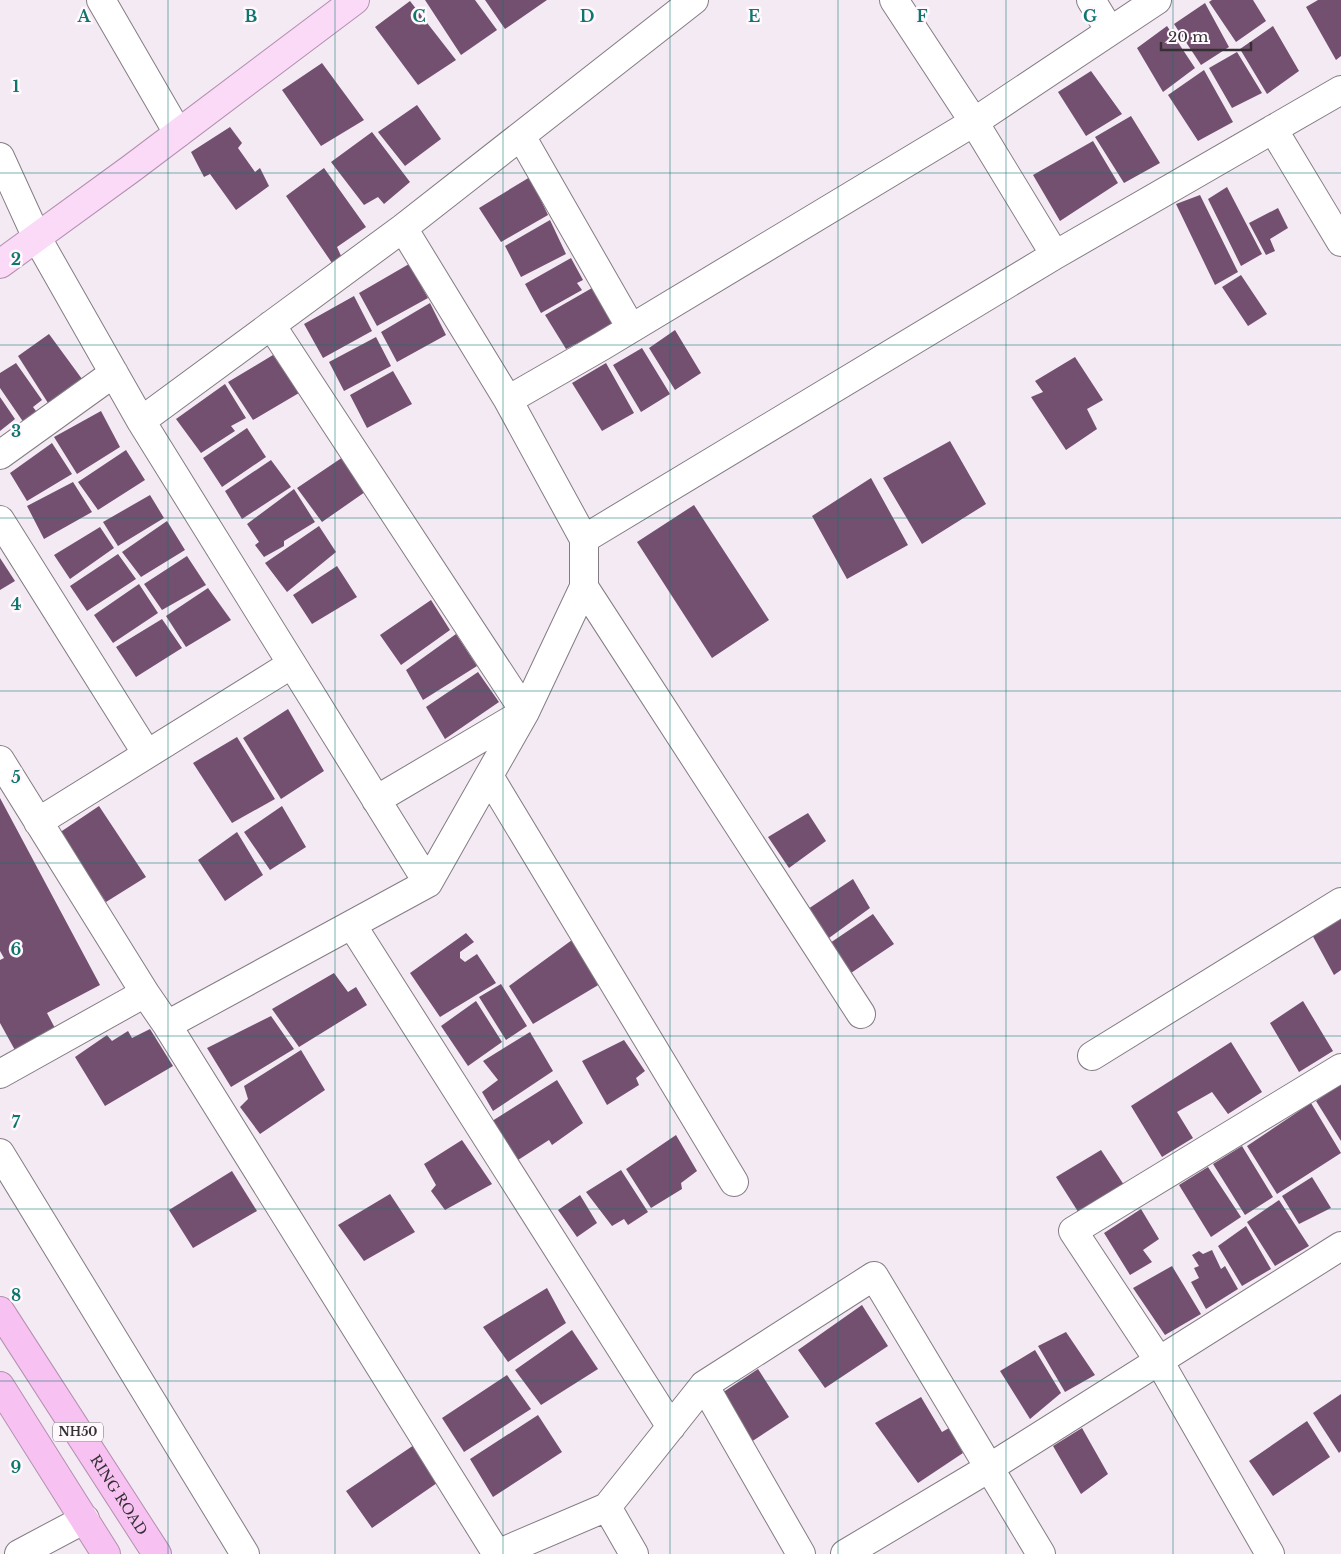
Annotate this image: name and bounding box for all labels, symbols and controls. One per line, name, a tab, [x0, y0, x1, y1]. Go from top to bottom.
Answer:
text: A	[77, 6, 92, 26]
text: B	[245, 6, 258, 26]
text: C	[412, 6, 426, 26]
text: D	[580, 6, 594, 26]
text: E	[748, 6, 760, 26]
text: F	[916, 6, 928, 26]
text: G	[1083, 6, 1097, 26]
scale bar	[1161, 20, 1251, 52]
text: 20 m	[1168, 27, 1208, 46]
text: 1	[13, 76, 20, 96]
text: 2	[11, 249, 21, 269]
text: 3	[11, 421, 21, 441]
text: 4	[11, 594, 21, 614]
text: 5	[11, 767, 21, 787]
text: 6	[11, 939, 22, 959]
text: 7	[12, 1112, 21, 1132]
text: 8	[11, 1285, 21, 1305]
road number: NH50	[53, 1422, 103, 1441]
street label: RING ROAD	[86, 1451, 151, 1538]
text: 9	[11, 1457, 22, 1477]

